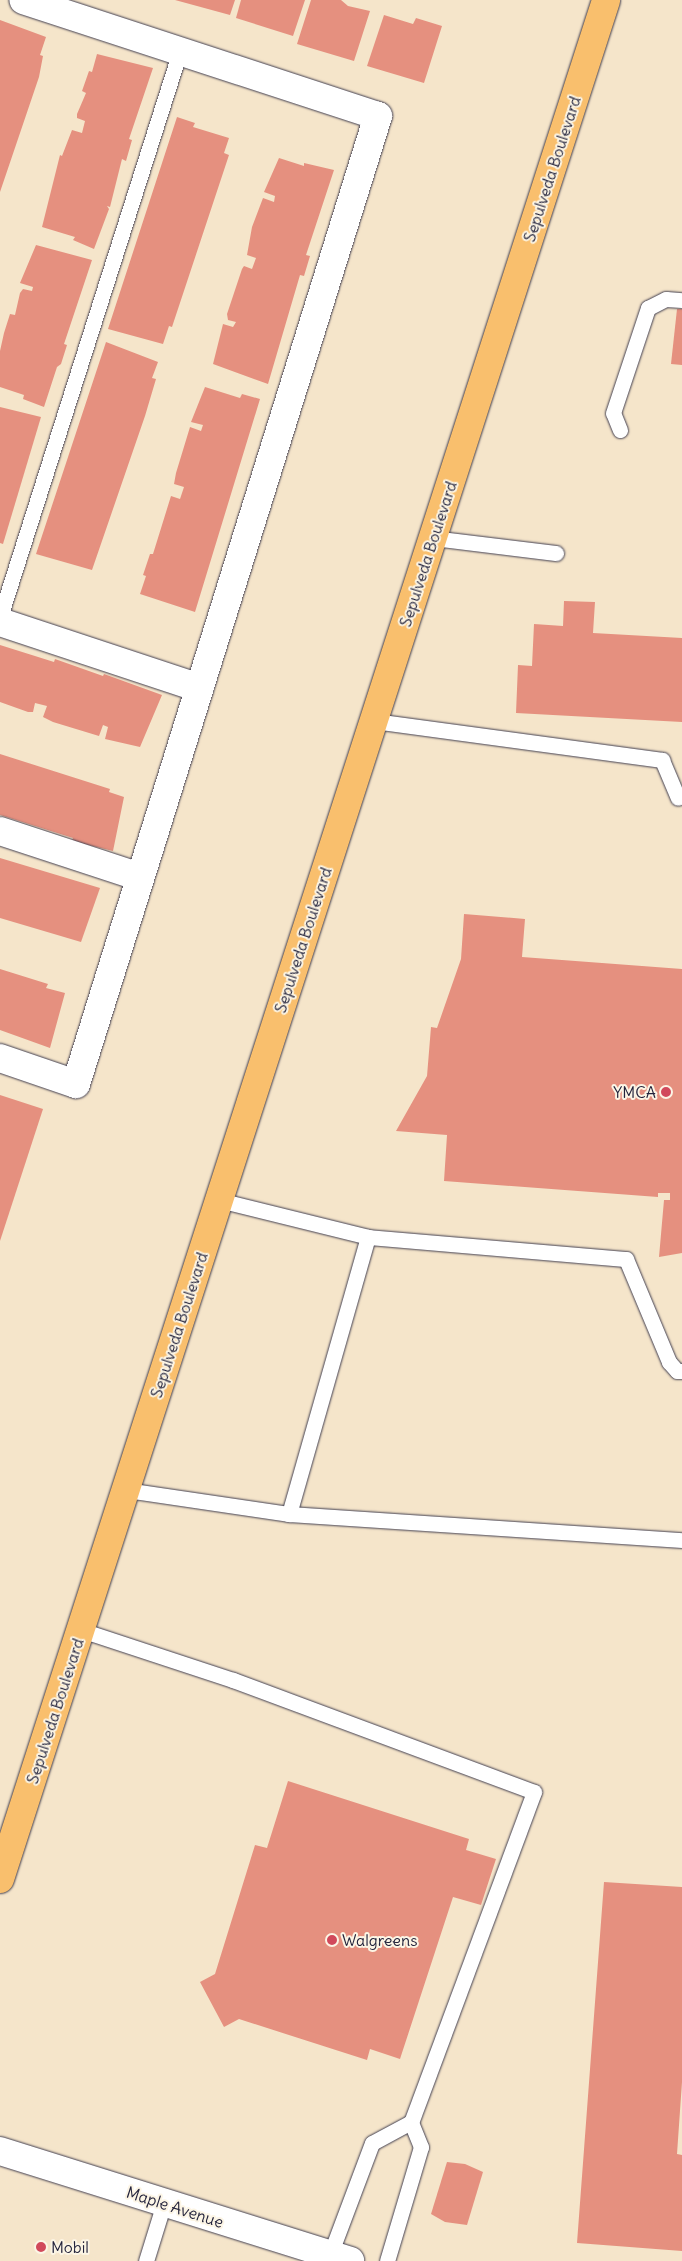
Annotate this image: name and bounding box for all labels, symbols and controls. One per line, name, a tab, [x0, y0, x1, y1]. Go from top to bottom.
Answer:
street label: Sepulveda Boulevard	[519, 94, 585, 244]
street label: Sepulveda Boulevard	[395, 479, 461, 629]
street label: Sepulveda Boulevard	[270, 865, 336, 1015]
place label: YMCA	[613, 1082, 656, 1102]
marker: YMCA	[660, 1086, 672, 1098]
street label: Sepulveda Boulevard	[146, 1250, 212, 1400]
street label: Sepulveda Boulevard	[22, 1636, 88, 1786]
place label: Walgreens	[342, 1930, 418, 1950]
marker: Walgreens	[326, 1934, 338, 1946]
street label: Maple Avenue	[124, 2182, 226, 2232]
place label: Mobil	[51, 2237, 89, 2257]
marker: Mobil	[35, 2241, 47, 2253]

